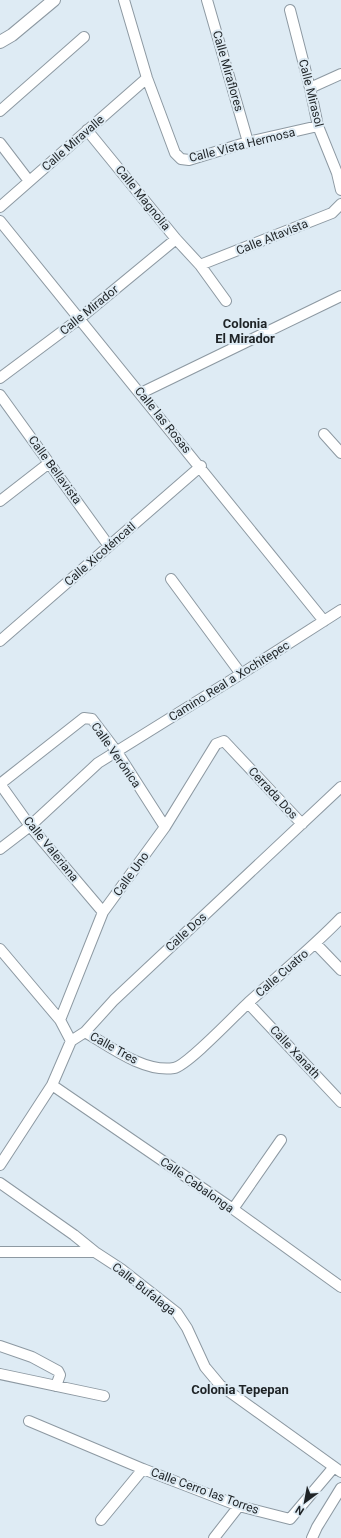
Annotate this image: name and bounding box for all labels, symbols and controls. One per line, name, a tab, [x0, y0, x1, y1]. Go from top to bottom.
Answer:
street label: Calle Miraflores	[210, 29, 246, 113]
street label: Calle Mirasol	[296, 58, 326, 128]
street label: Calle Miravalle	[39, 112, 107, 174]
street label: Calle Vista Hermosa	[188, 125, 296, 165]
street label: Calle Magnolia	[113, 163, 173, 233]
street label: Calle Altavista	[234, 216, 310, 258]
street label: Calle Mirador	[57, 282, 121, 338]
district label: Colonia El Mirador	[215, 316, 275, 346]
street label: Calle las Rosas	[132, 384, 194, 456]
street label: Calle Bellavista	[26, 433, 84, 507]
street label: Calle Xicoténcatl	[62, 519, 138, 589]
street label: Camino Real a Xochitepec	[166, 638, 292, 724]
street label: Calle Verónica	[88, 720, 144, 790]
street label: Cerrada Dos	[245, 764, 301, 822]
street label: Calle Valeriana	[21, 814, 81, 884]
street label: Calle Uno	[110, 849, 152, 899]
street label: Calle Dos	[163, 910, 209, 954]
street label: Calle Cuatro	[253, 946, 311, 1000]
street label: Calle Xanath	[267, 1023, 323, 1081]
street label: Calle Tres	[88, 1029, 140, 1067]
street label: Calle Cabalonga	[157, 1154, 237, 1216]
street label: Calle Bufalaga	[109, 1260, 179, 1318]
district label: Colonia Tepepan	[191, 1382, 289, 1397]
street label: Calle Cerro las Torres	[149, 1465, 261, 1517]
north arrow	[285, 1482, 325, 1522]
text: N	[293, 1502, 307, 1518]

